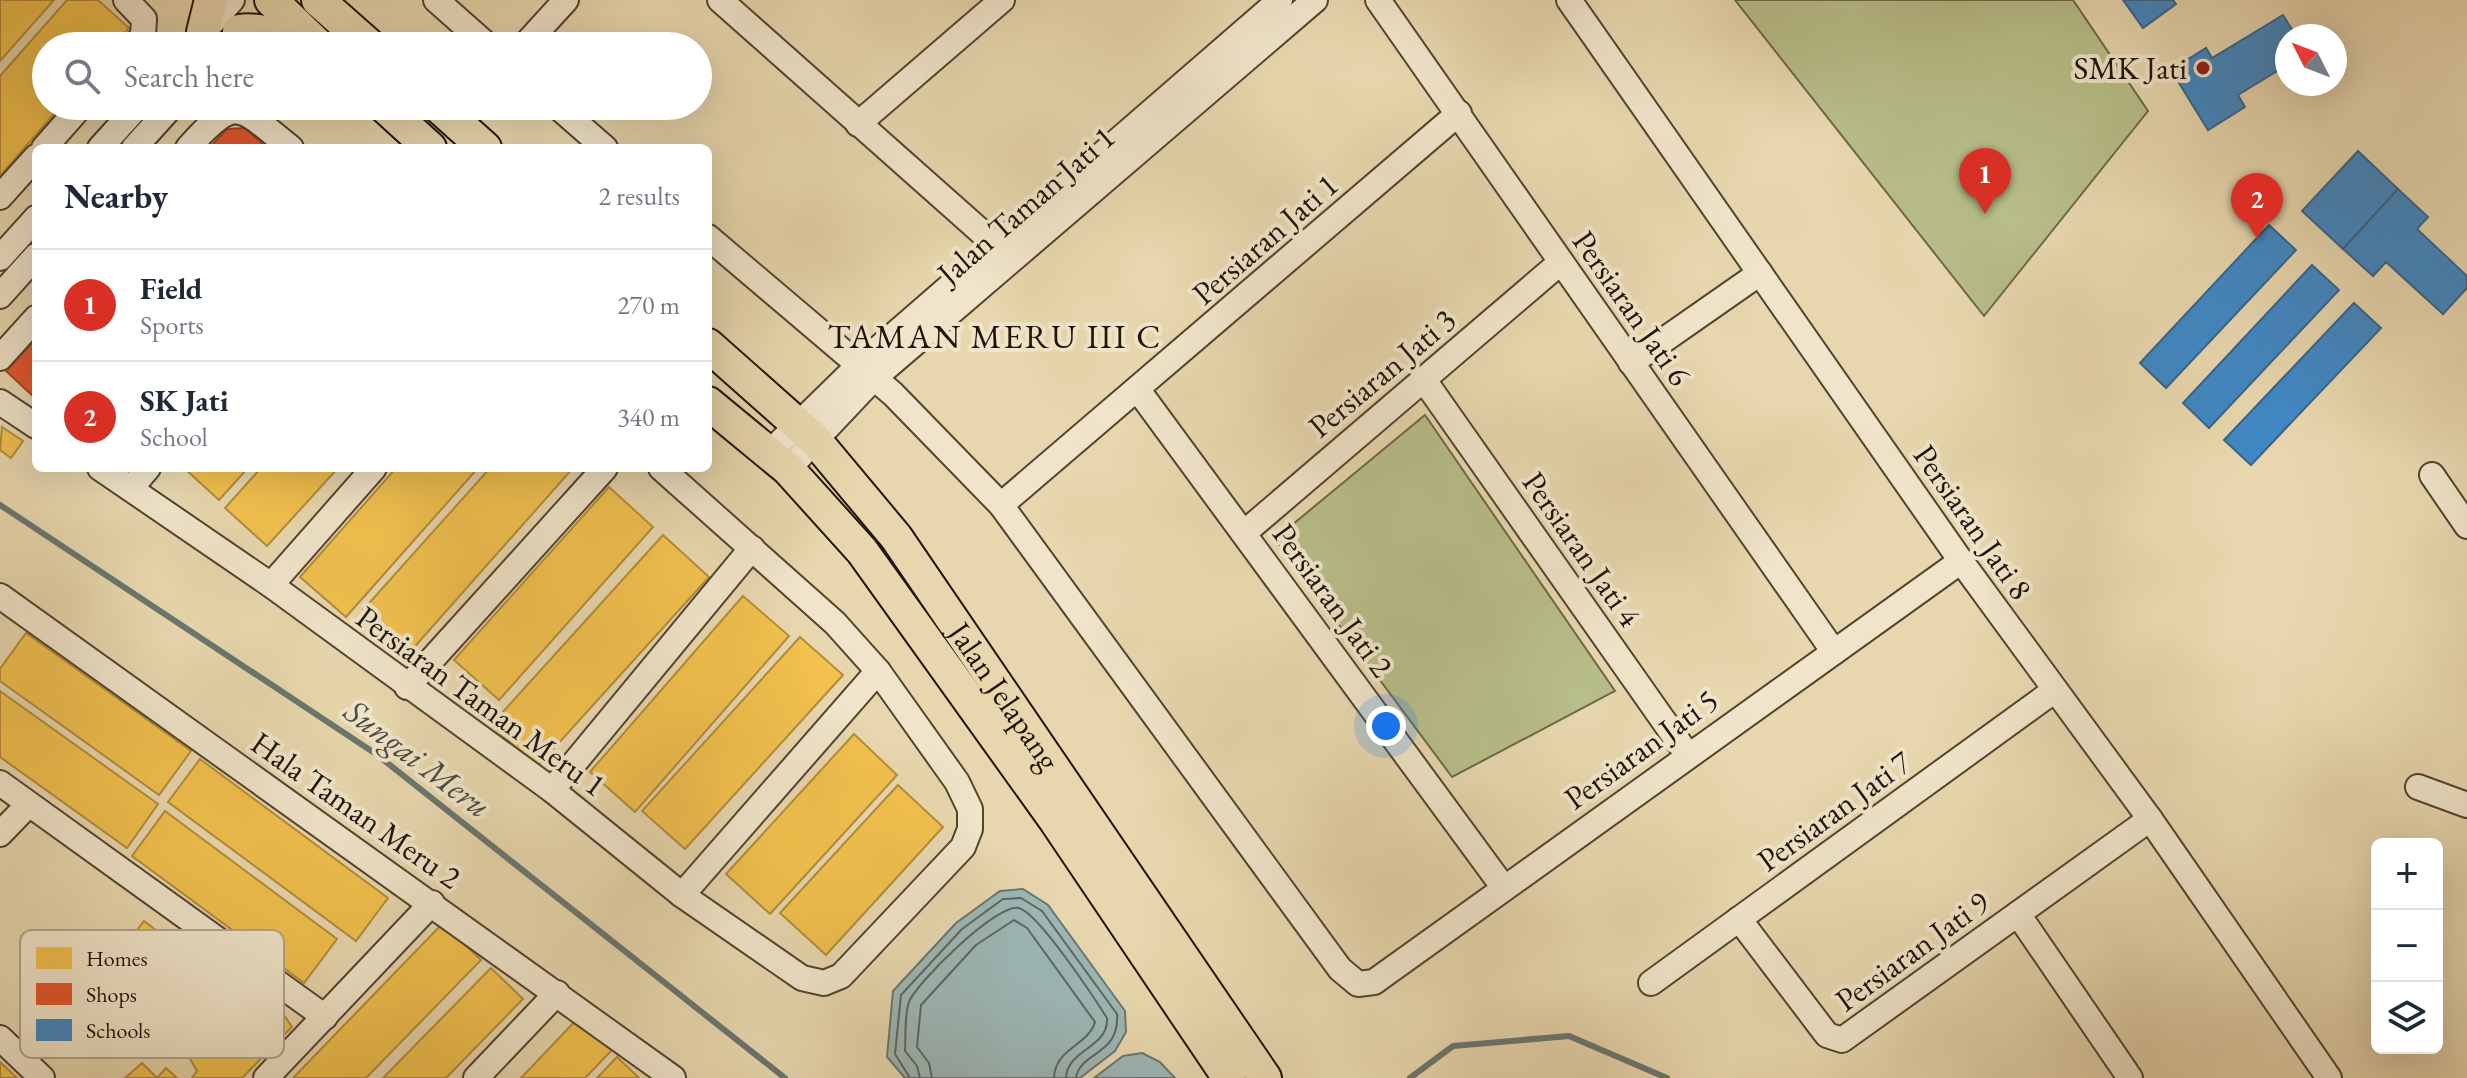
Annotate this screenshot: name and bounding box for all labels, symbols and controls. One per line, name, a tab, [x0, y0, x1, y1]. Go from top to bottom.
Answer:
north arrow	[2275, 24, 2347, 96]
search box	[32, 32, 712, 120]
place label: SMK Jati	[2074, 47, 2187, 89]
icon: search	[60, 54, 104, 98]
text: Search here	[124, 57, 254, 96]
marker: SMK Jati	[2194, 59, 2212, 77]
street label: Jalan Taman Jati 1	[926, 116, 1124, 296]
pin: 1	[1959, 148, 2011, 214]
street label: Persiaran Jati 1	[1183, 164, 1347, 314]
pin: 2	[2231, 173, 2283, 239]
text: Nearby	[64, 174, 168, 218]
text: 2 results	[599, 179, 680, 213]
street label: Persiaran Jati 6	[1563, 222, 1701, 394]
text: Field	[140, 269, 202, 308]
text: 1	[83, 288, 97, 322]
text: 270 m	[617, 288, 680, 322]
street label: Persiaran Jati 3	[1299, 299, 1465, 447]
text: Sports	[140, 308, 204, 342]
district label: TAMAN MERU III C	[828, 314, 1162, 358]
text: SK Jati	[140, 381, 229, 420]
text: 2	[83, 400, 97, 434]
text: 340 m	[617, 400, 680, 434]
text: School	[140, 420, 208, 454]
street label: Persiaran Jati 8	[1904, 436, 2042, 608]
street label: Persiaran Jati 4	[1513, 463, 1651, 635]
street label: Persiaran Jati 2	[1263, 515, 1403, 686]
street label: Persiaran Taman Meru 1	[348, 596, 614, 806]
street label: Jalan Jelapang	[937, 611, 1071, 779]
street label: Persiaran Jati 5	[1556, 679, 1726, 819]
water label: Sungai Meru	[335, 688, 500, 827]
your location	[1366, 706, 1406, 746]
street label: Hala Taman Meru 2	[243, 722, 470, 898]
street label: Persiaran Jati 7	[1749, 741, 1920, 881]
map controls	[2371, 838, 2443, 1054]
button: +	[2371, 838, 2443, 910]
street label: Persiaran Jati 9	[1827, 881, 1997, 1021]
button: −	[2371, 910, 2443, 982]
legend	[20, 930, 284, 1058]
text: Homes	[86, 944, 148, 973]
text: Shops	[86, 980, 137, 1009]
button: layers	[2371, 982, 2443, 1054]
text: Schools	[86, 1016, 150, 1045]

